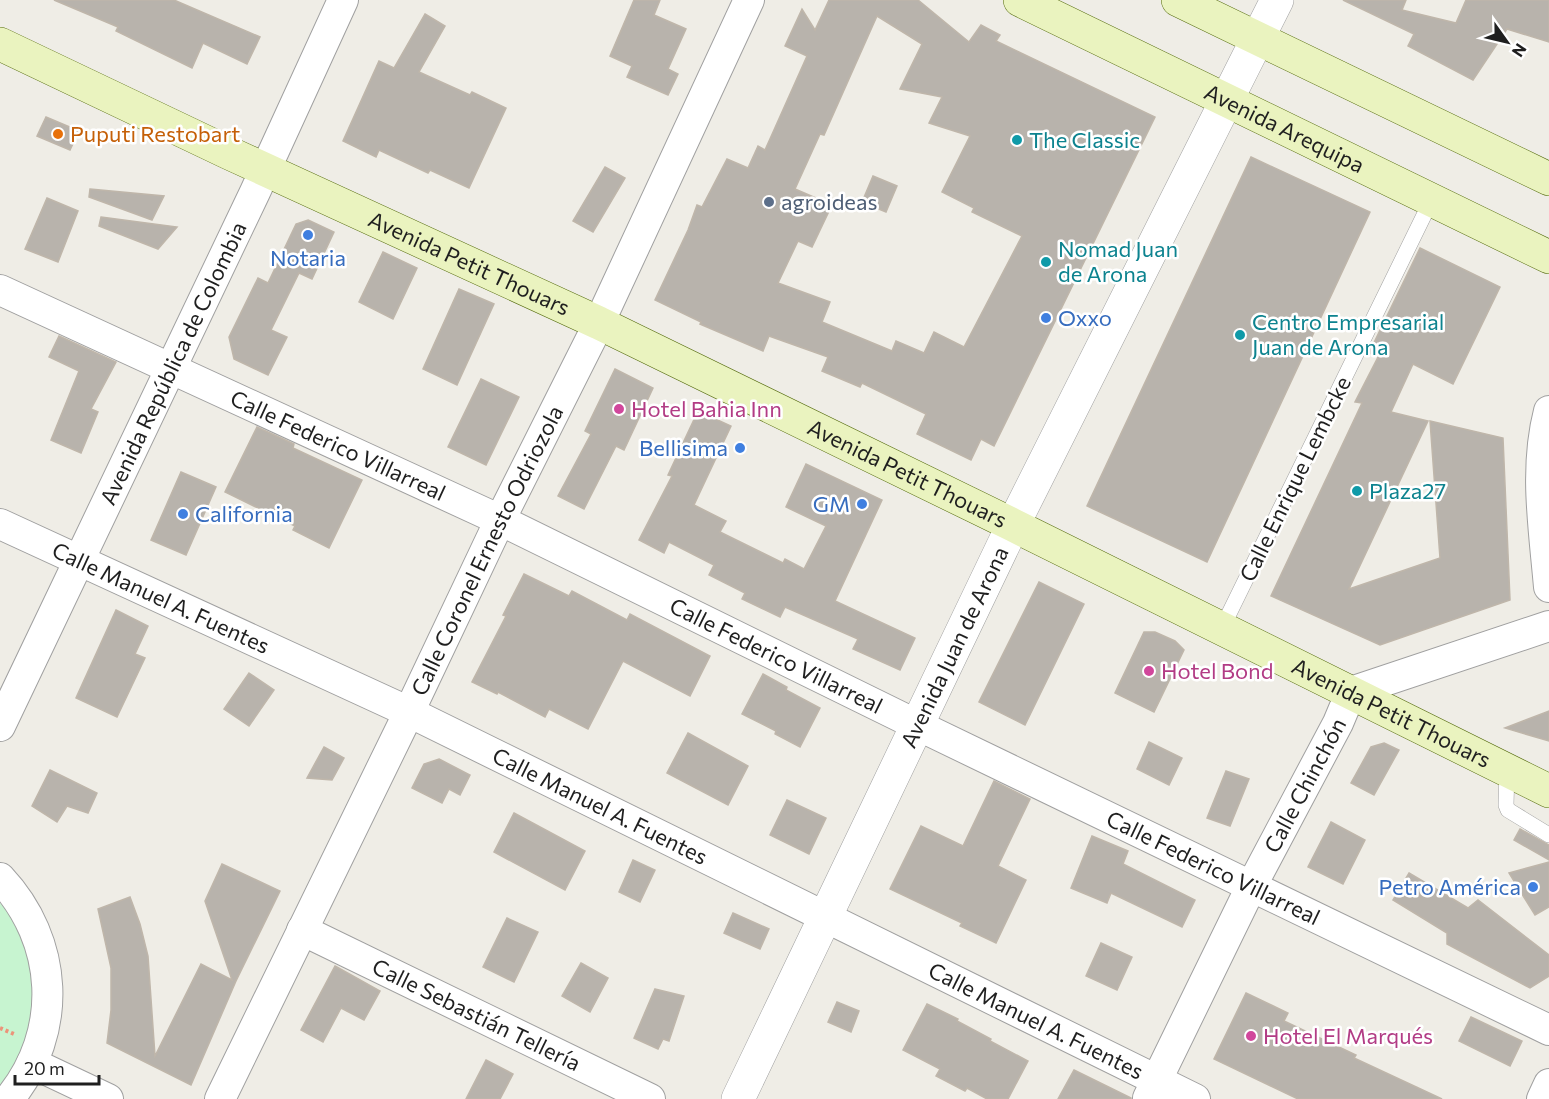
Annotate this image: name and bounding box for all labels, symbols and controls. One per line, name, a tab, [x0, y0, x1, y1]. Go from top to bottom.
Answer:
north arrow	[1477, 12, 1537, 72]
text: N	[1509, 40, 1531, 61]
street label: Avenida Arequipa	[1200, 78, 1369, 178]
place label: Puputi Restobart	[70, 120, 240, 147]
place label: The Classic	[1029, 126, 1140, 153]
marker: Puputi Restobart	[51, 127, 65, 141]
marker: The Classic	[1010, 133, 1024, 147]
place label: agroideas	[781, 188, 877, 215]
marker: agroideas	[762, 195, 776, 209]
street label: Avenida Petit Thouars	[365, 205, 574, 321]
street label: Avenida República de Colombia	[94, 217, 252, 509]
marker: Notaria	[301, 228, 315, 242]
place label: Nomad Juan de Arona	[1058, 235, 1178, 287]
place label: Notaria	[270, 244, 346, 271]
marker: Nomad Juan de Arona	[1039, 255, 1053, 269]
place label: Oxxo	[1058, 304, 1112, 331]
place label: Centro Empresarial Juan de Arona	[1252, 308, 1444, 360]
marker: Oxxo	[1039, 311, 1053, 325]
marker: Centro Empresarial Juan de Arona	[1233, 328, 1247, 342]
street label: Calle Enrique Lembcke	[1233, 372, 1356, 586]
street label: Calle Federico Villarreal	[226, 384, 450, 506]
place label: Hotel Bahia Inn	[631, 395, 782, 422]
street label: Calle Coronel Ernesto Odriozola	[405, 401, 568, 700]
marker: Hotel Bahia Inn	[612, 402, 626, 416]
street label: Avenida Petit Thouars	[804, 413, 1012, 533]
place label: Bellisima	[639, 434, 728, 461]
marker: Bellisima	[733, 441, 747, 455]
place label: Plaza27	[1369, 477, 1446, 504]
marker: Plaza27	[1350, 484, 1364, 498]
place label: GM	[813, 490, 850, 517]
marker: GM	[855, 497, 869, 511]
place label: California	[195, 500, 293, 527]
marker: California	[176, 507, 190, 521]
street label: Calle Manuel A. Fuentes	[48, 536, 274, 659]
street label: Avenida Juan de Arona	[894, 542, 1014, 752]
street label: Calle Federico Villarreal	[665, 592, 887, 719]
street label: Avenida Petit Thouars	[1288, 652, 1496, 773]
place label: Hotel Bond	[1161, 657, 1273, 684]
marker: Hotel Bond	[1142, 664, 1156, 678]
street label: Calle Chinchón	[1258, 713, 1351, 857]
street label: Calle Manuel A. Fuentes	[488, 741, 712, 870]
street label: Calle Federico Villarreal	[1102, 804, 1325, 930]
place label: Petro América	[1379, 873, 1521, 900]
marker: Petro América	[1526, 880, 1540, 894]
street label: Calle Sebastián Tellería	[368, 952, 585, 1076]
street label: Calle Manuel A. Fuentes	[924, 956, 1148, 1085]
place label: Hotel El Marqués	[1263, 1022, 1433, 1049]
marker: Hotel El Marqués	[1244, 1029, 1258, 1043]
scale bar	[15, 1048, 99, 1086]
text: 20 m	[24, 1057, 65, 1079]

